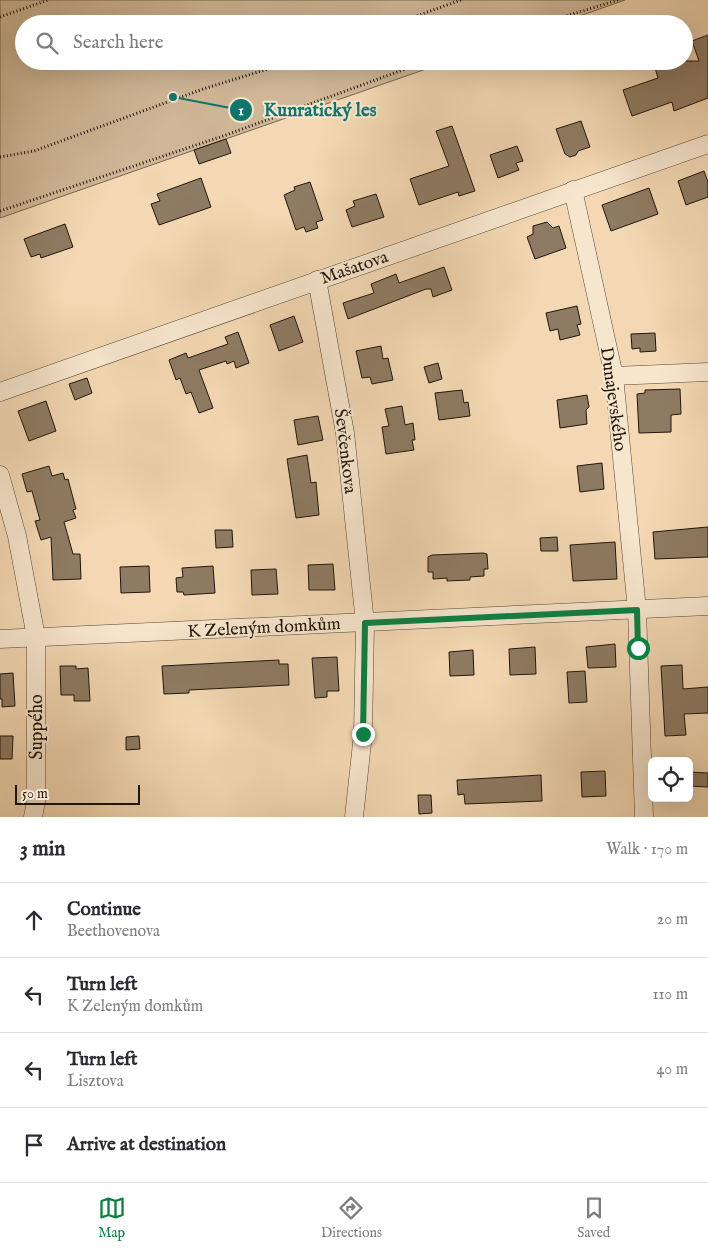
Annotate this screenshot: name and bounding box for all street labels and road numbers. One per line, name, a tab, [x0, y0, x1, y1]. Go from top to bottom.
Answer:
street label: Mašatova	[318, 246, 392, 291]
street label: Dunajevského	[594, 346, 631, 453]
street label: Ševčenkova	[328, 407, 363, 495]
street label: K Zeleným domkům	[187, 613, 341, 644]
street label: Suppého	[26, 694, 49, 760]

